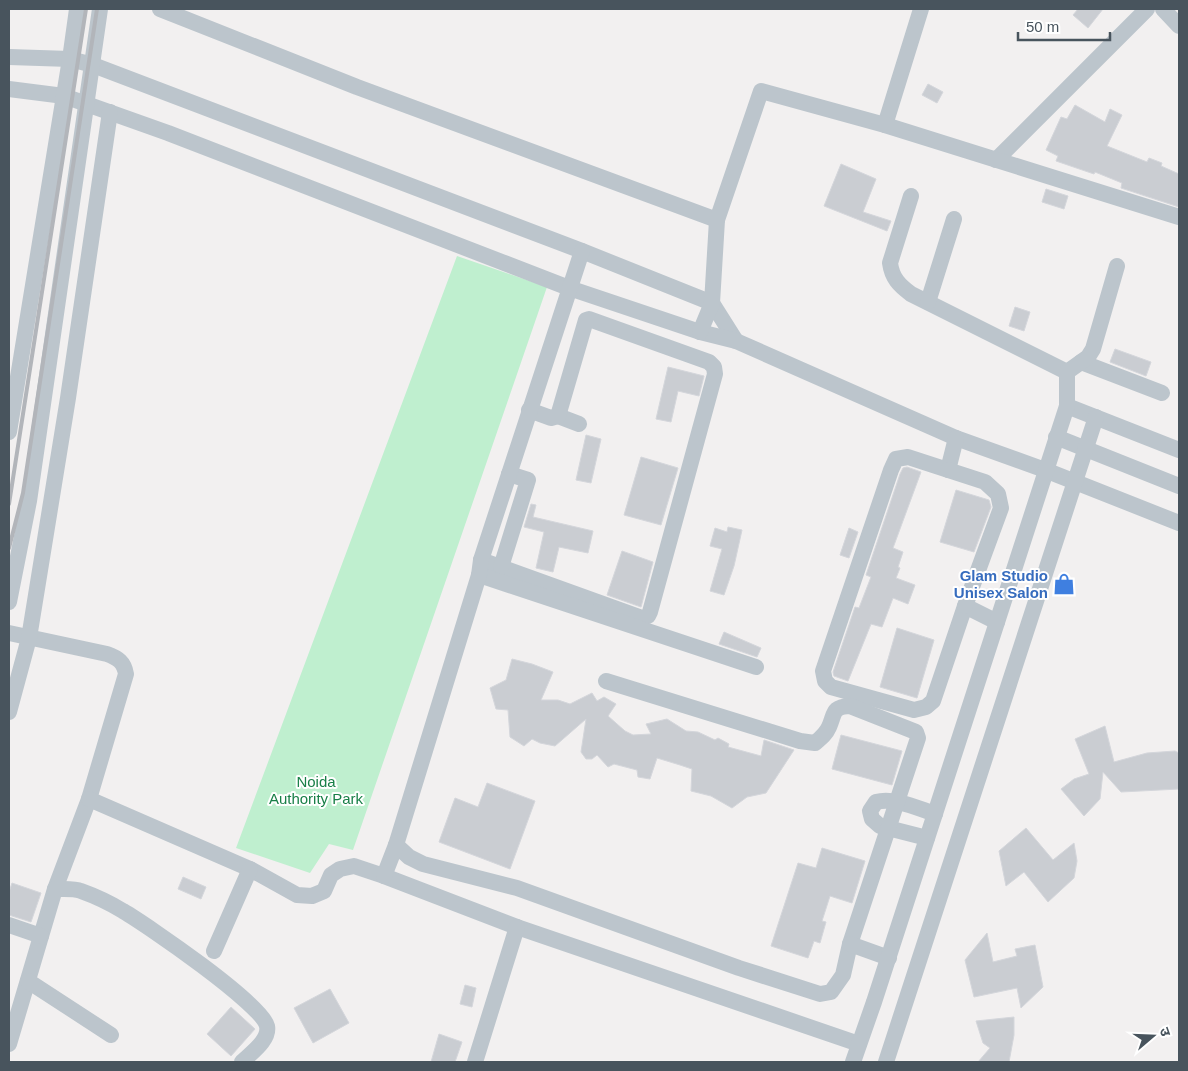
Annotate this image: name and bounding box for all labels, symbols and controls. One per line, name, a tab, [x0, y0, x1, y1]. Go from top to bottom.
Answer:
scale bar	[1018, 10, 1110, 42]
text: 50 m	[1026, 18, 1059, 35]
place label: Glam Studio Unisex Salon	[954, 567, 1048, 601]
shop icon: Glam Studio Unisex Salon	[1051, 571, 1077, 597]
park label: Noida Authority Park	[269, 773, 364, 807]
north arrow	[1128, 1011, 1178, 1061]
text: उ	[1156, 1025, 1174, 1039]

